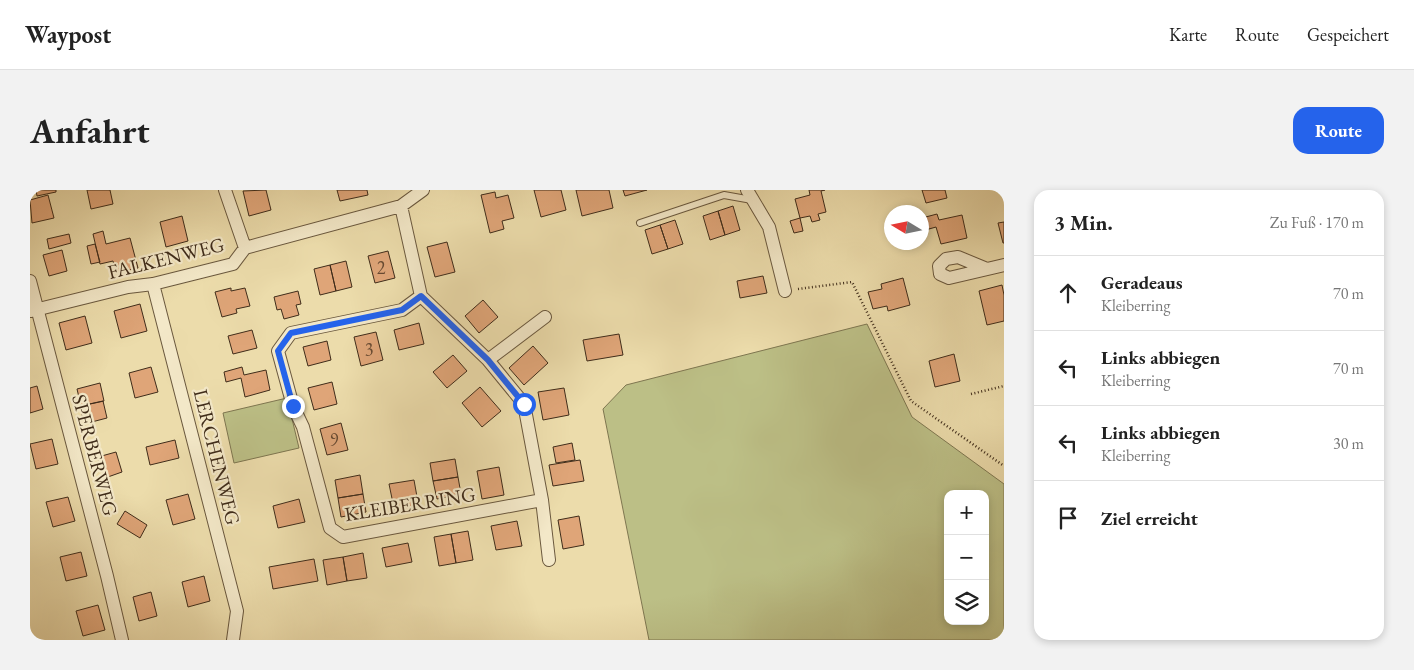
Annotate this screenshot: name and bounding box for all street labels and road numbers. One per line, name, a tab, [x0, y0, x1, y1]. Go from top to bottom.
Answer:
street label: FALKENWEG	[105, 231, 227, 285]
street label: LERCHENWEG	[188, 386, 246, 528]
street label: SPERBERWEG	[66, 391, 124, 519]
street label: KLEIBERRING	[343, 481, 477, 527]

